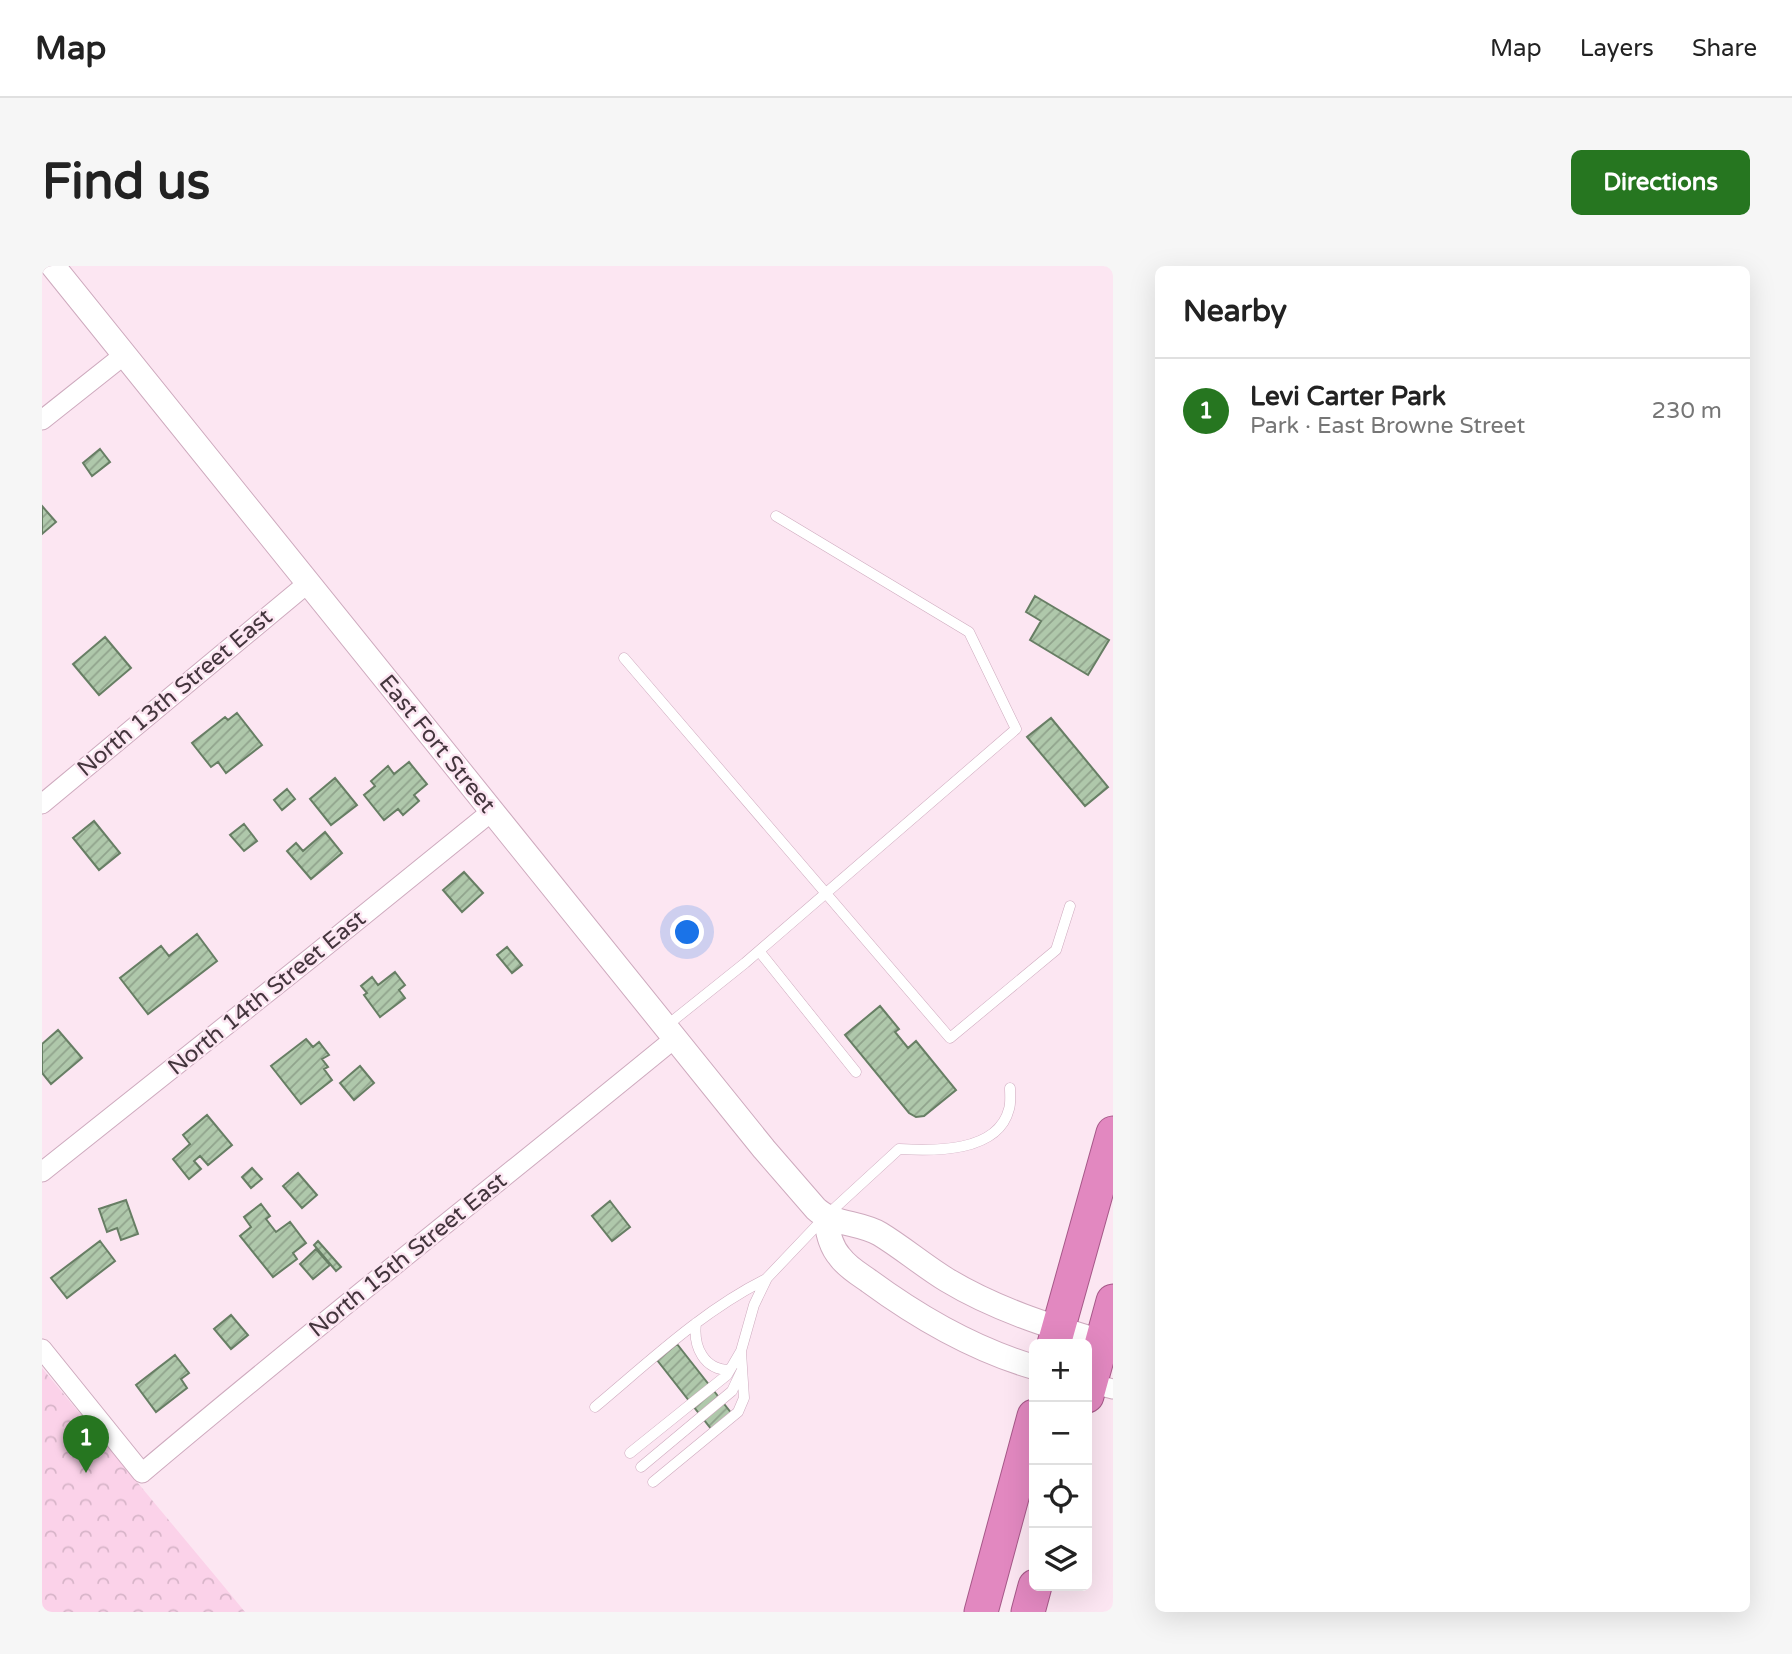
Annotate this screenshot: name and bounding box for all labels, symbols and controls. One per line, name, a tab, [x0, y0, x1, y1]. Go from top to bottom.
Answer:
text: Map	[35, 29, 106, 68]
text: Map	[1490, 34, 1542, 63]
text: Layers	[1580, 34, 1654, 63]
text: Share	[1692, 34, 1757, 63]
button: Directions	[1571, 150, 1750, 215]
text: Find us	[42, 153, 210, 212]
text: Nearby	[1183, 293, 1287, 330]
text: Levi Carter Park	[1250, 381, 1446, 412]
text: 1	[1199, 397, 1213, 425]
text: 230 m	[1652, 397, 1722, 425]
text: Park · East Browne Street	[1250, 412, 1525, 440]
street label: North 13th Street East	[72, 603, 278, 783]
street label: East Fort Street	[373, 669, 501, 819]
street label: North 14th Street East	[162, 904, 372, 1081]
your location	[670, 915, 704, 949]
street label: North 15th Street East	[303, 1166, 513, 1343]
map controls	[1029, 1339, 1092, 1591]
button: +	[1029, 1339, 1092, 1402]
button: −	[1029, 1402, 1092, 1465]
pin: 1	[63, 1415, 109, 1473]
button: locate	[1029, 1465, 1092, 1528]
button: layers	[1029, 1528, 1092, 1591]

